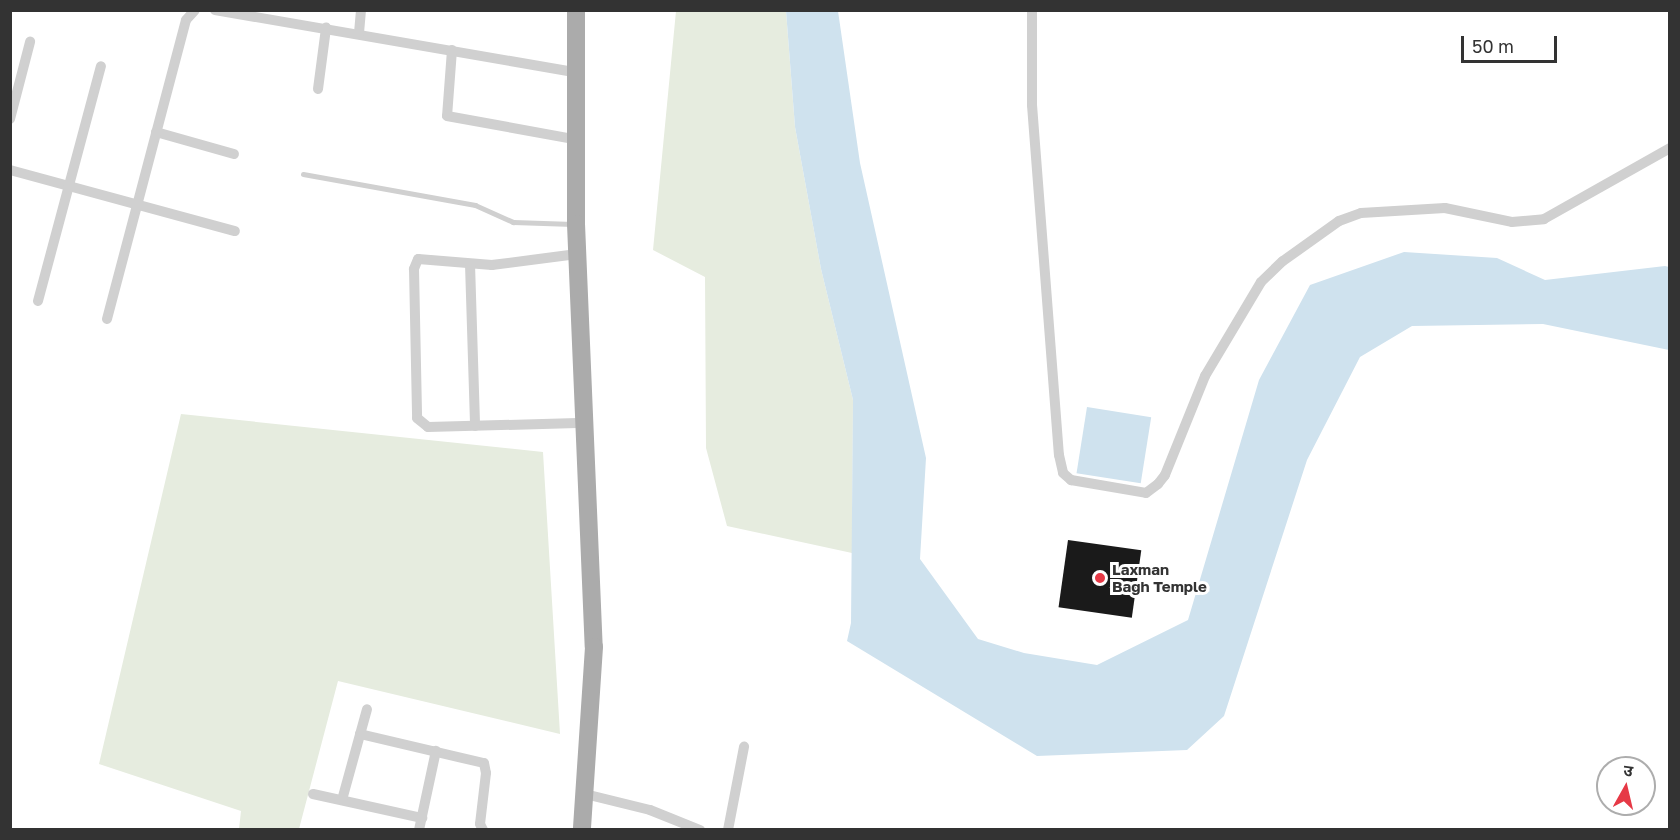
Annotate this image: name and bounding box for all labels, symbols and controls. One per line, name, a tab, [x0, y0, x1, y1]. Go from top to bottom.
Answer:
scale bar	[1464, 24, 1560, 62]
text: 50 m	[1472, 35, 1514, 57]
place label: Laxman Bagh Temple	[1112, 560, 1207, 595]
marker: Laxman Bagh Temple	[1093, 571, 1107, 585]
north arrow	[1596, 756, 1656, 816]
text: उ	[1622, 760, 1634, 781]

